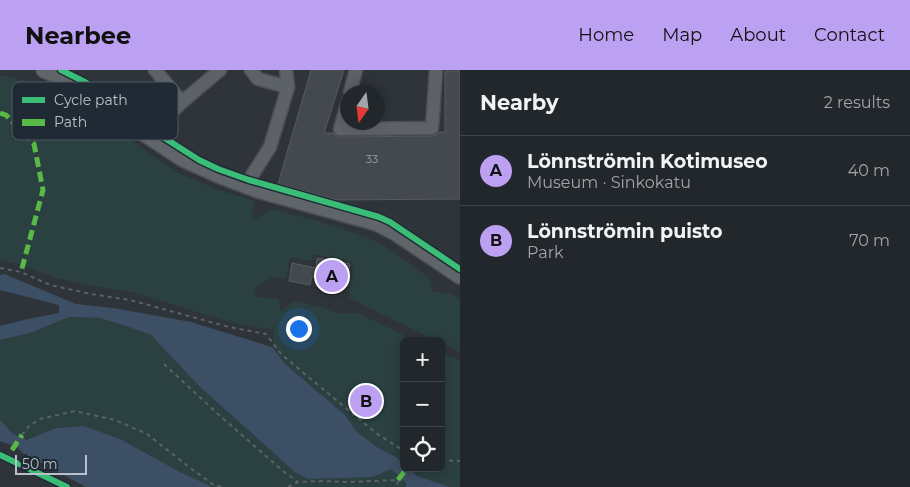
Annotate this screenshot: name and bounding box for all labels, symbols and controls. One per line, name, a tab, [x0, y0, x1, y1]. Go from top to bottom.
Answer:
text: Nearbee	[25, 21, 131, 50]
text: Home	[578, 24, 634, 46]
text: Map	[662, 24, 702, 46]
text: About	[730, 24, 786, 46]
text: Contact	[814, 24, 885, 46]
legend	[12, 82, 178, 140]
north arrow	[340, 85, 385, 130]
text: Nearby	[480, 90, 559, 115]
text: Cycle path	[54, 91, 128, 109]
text: 2 results	[824, 93, 890, 112]
text: Path	[54, 113, 87, 131]
text: Lönnströmin Kotimuseo	[527, 150, 768, 173]
house number: 33	[366, 152, 378, 166]
text: A	[490, 161, 502, 180]
text: 40 m	[848, 161, 890, 180]
text: Museum · Sinkokatu	[527, 173, 691, 192]
text: Lönnströmin puisto	[527, 220, 722, 243]
text: B	[490, 231, 502, 250]
text: 70 m	[849, 231, 890, 250]
text: Park	[527, 243, 564, 262]
pin: A	[316, 257, 348, 295]
your location	[286, 316, 312, 342]
map controls	[400, 337, 445, 472]
button: +	[400, 337, 445, 382]
pin: B	[350, 382, 382, 420]
button: −	[400, 382, 445, 427]
button: locate	[400, 427, 445, 472]
scale bar	[15, 452, 88, 475]
text: 50 m	[22, 455, 58, 473]

